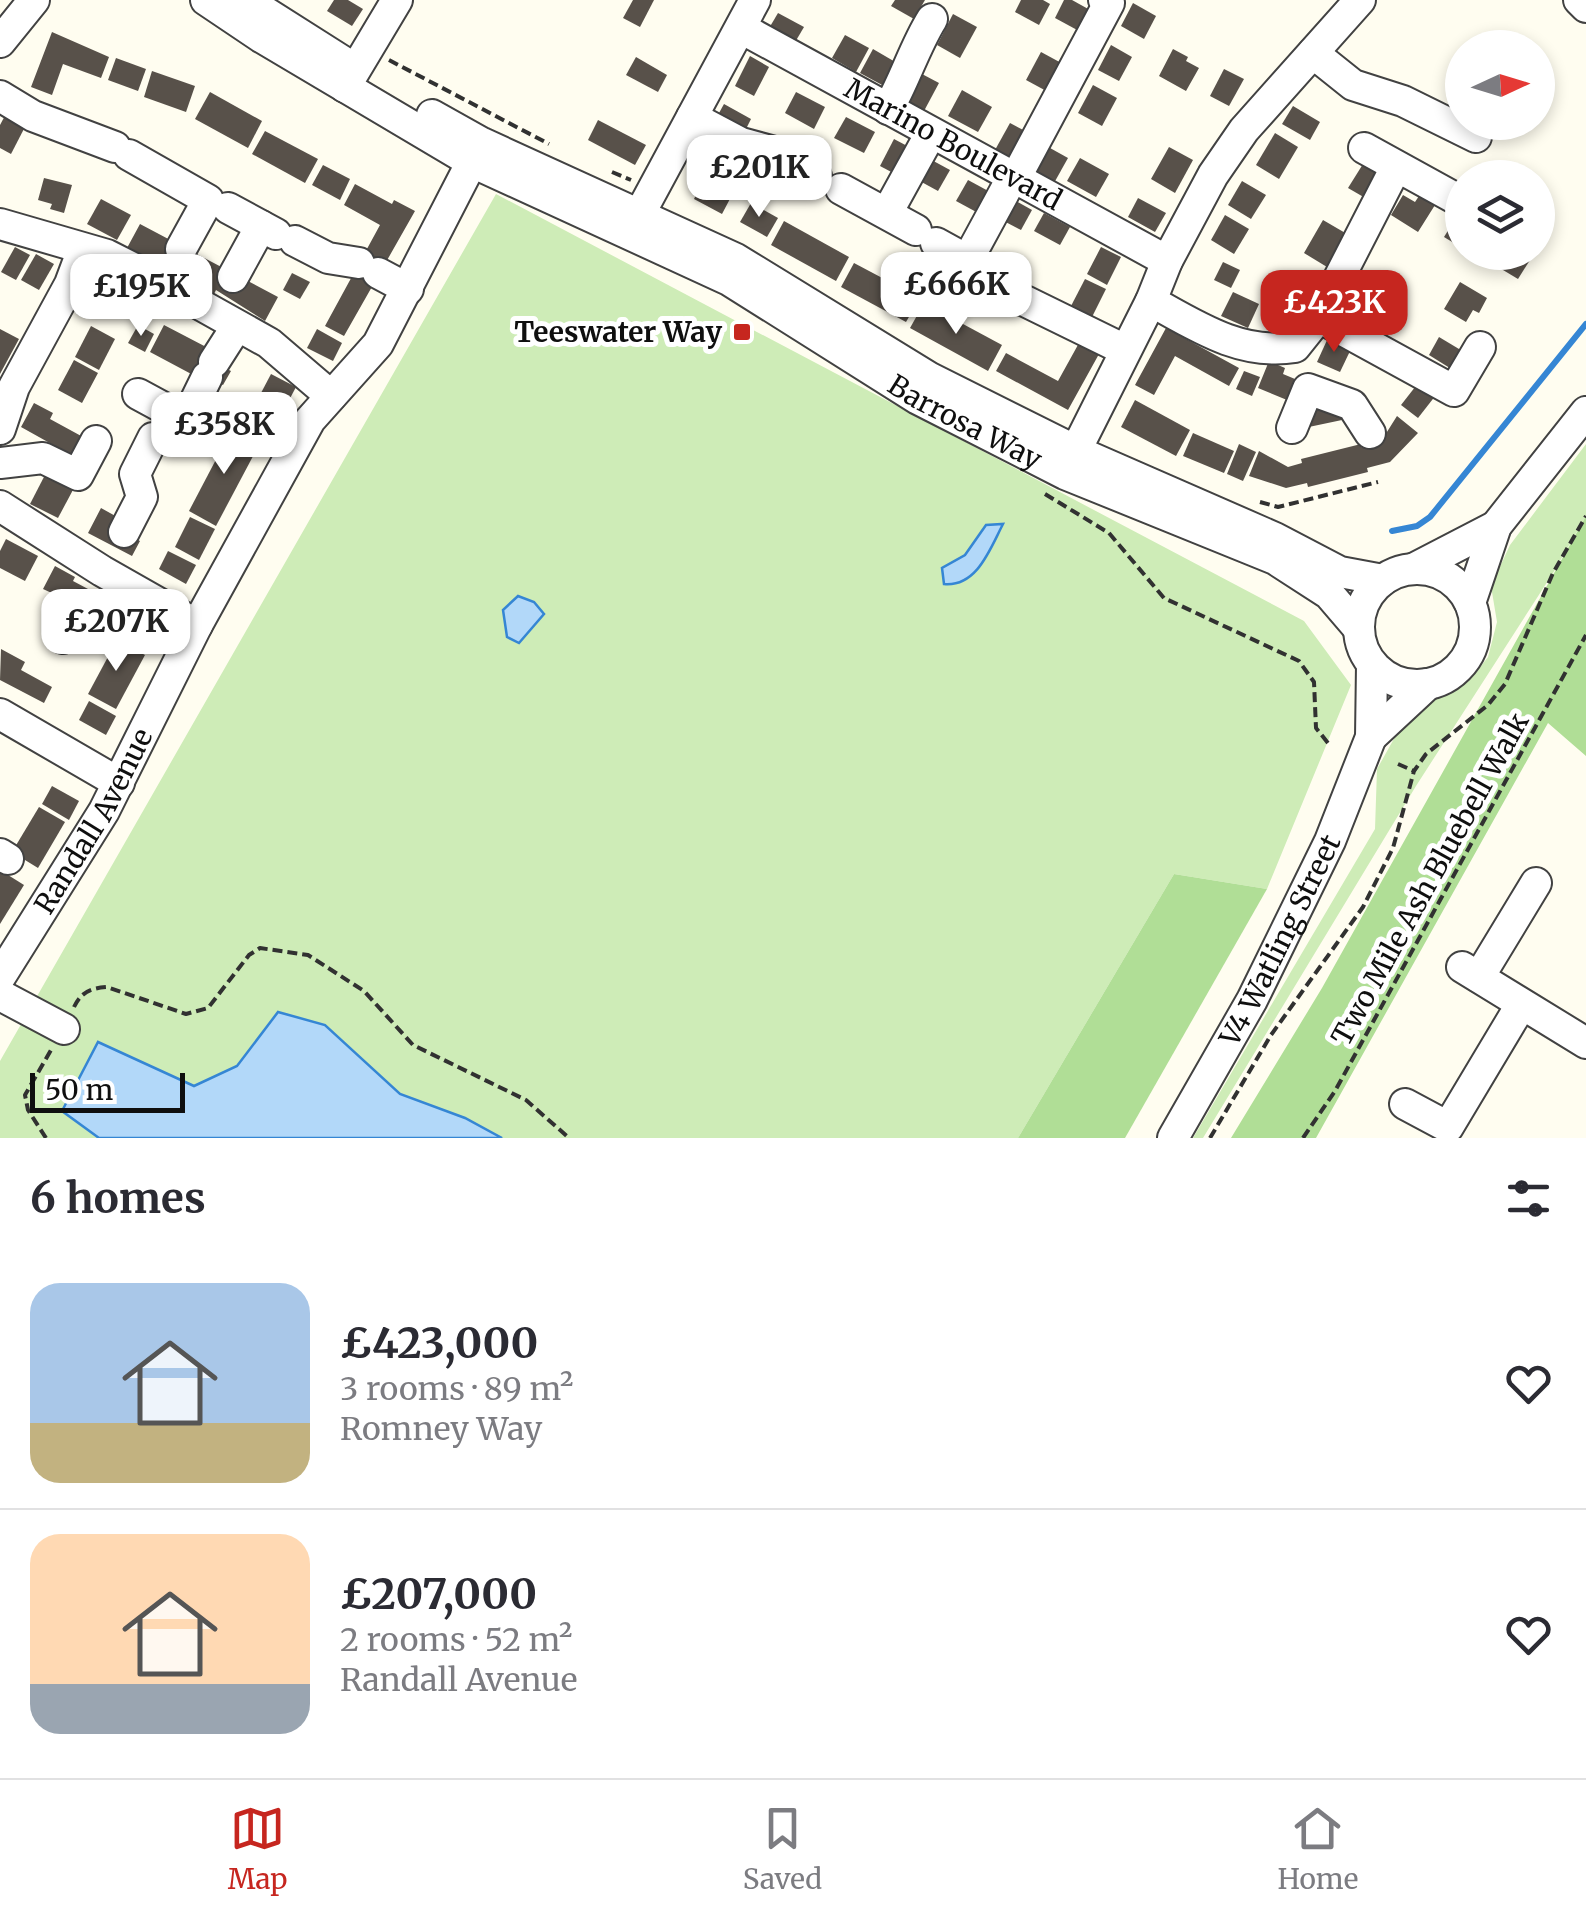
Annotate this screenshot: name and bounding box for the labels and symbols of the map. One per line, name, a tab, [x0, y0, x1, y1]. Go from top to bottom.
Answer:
north arrow	[1445, 30, 1555, 140]
street label: Marino Boulevard	[838, 70, 1068, 218]
pin: £201K	[689, 135, 829, 220]
pin: £666K	[886, 252, 1026, 337]
pin: £195K	[71, 254, 211, 339]
pin: £423K	[1264, 270, 1404, 355]
place label: Teeswater Way	[514, 314, 722, 350]
marker: Teeswater Way	[731, 321, 753, 343]
street label: Barrosa Way	[881, 367, 1049, 478]
pin: £358K	[154, 392, 294, 477]
pin: £207K	[46, 589, 186, 674]
street label: Two Mile Ash Bluebell Walk	[1323, 706, 1537, 1052]
street label: Randall Avenue	[26, 722, 160, 920]
street label: V4 Watling Street	[1211, 828, 1348, 1053]
scale bar	[30, 1068, 185, 1112]

